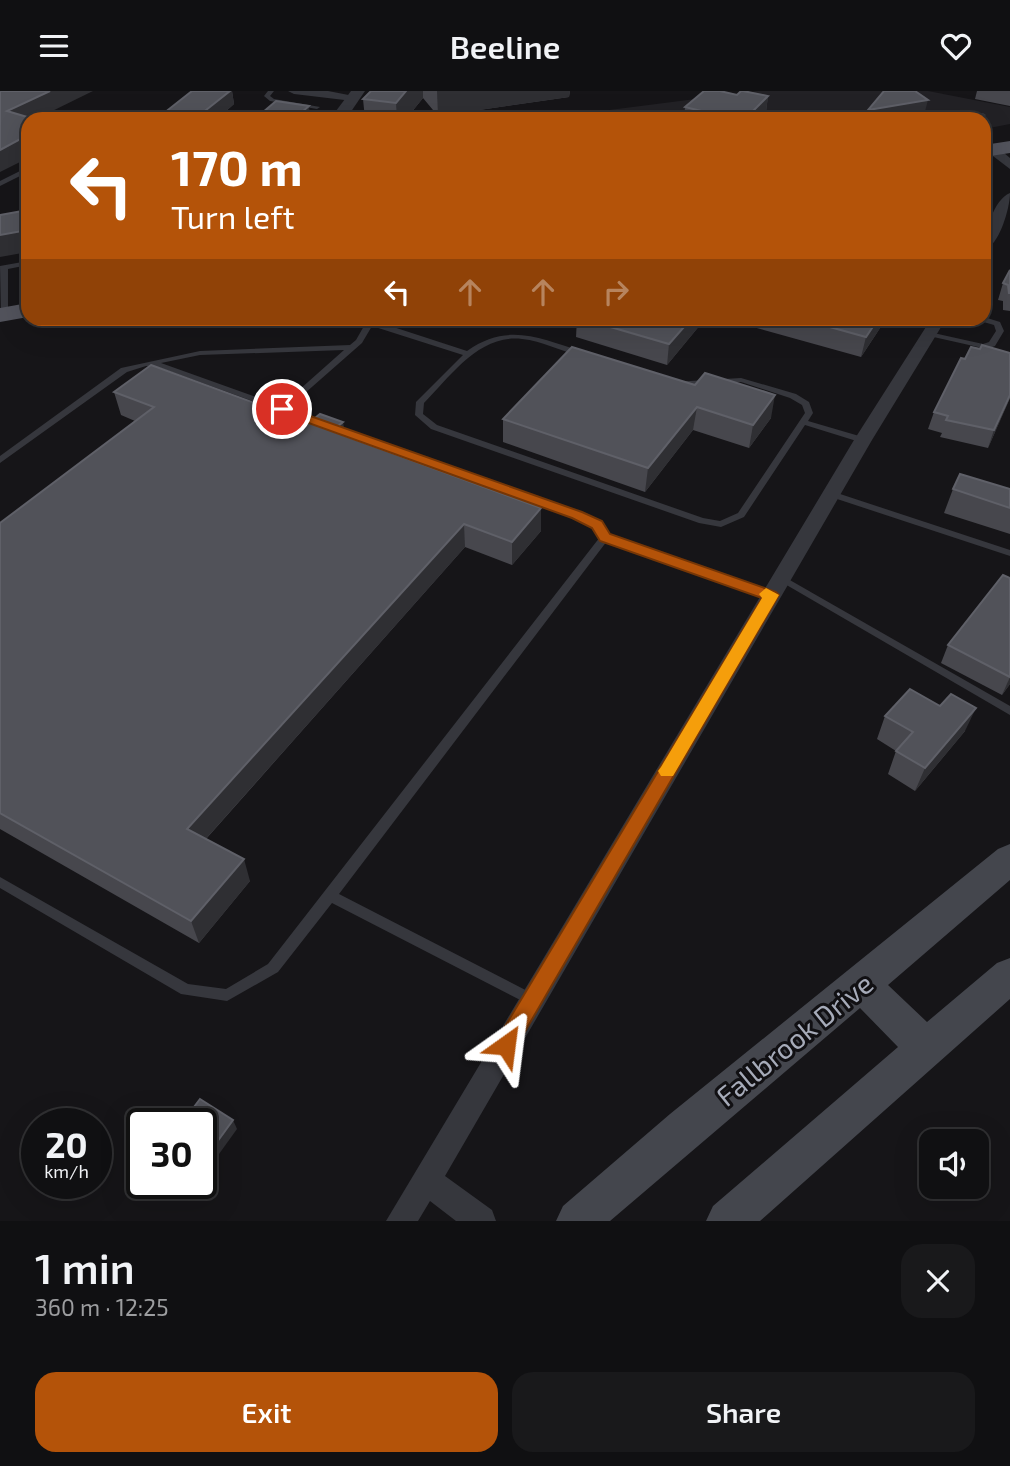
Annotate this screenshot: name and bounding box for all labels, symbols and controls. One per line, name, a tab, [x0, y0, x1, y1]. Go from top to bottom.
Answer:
icon: menu	[35, 27, 73, 65]
text: Beeline	[450, 27, 560, 65]
icon: heart	[937, 27, 975, 65]
text: 170 m	[171, 137, 303, 196]
icon: left	[56, 140, 147, 231]
text: Turn left	[171, 197, 295, 235]
icon: left	[378, 273, 416, 311]
icon: ahead	[451, 273, 489, 311]
icon: ahead	[524, 273, 562, 311]
icon: right	[597, 273, 635, 311]
pin	[252, 379, 312, 439]
icon: arrive	[263, 390, 301, 428]
street label: Fallbrook Drive	[709, 965, 879, 1113]
position arrow	[469, 1008, 543, 1082]
speed limit sign: 30	[126, 1108, 217, 1199]
text: 20	[45, 1123, 88, 1165]
map controls	[919, 1129, 989, 1199]
button: sound	[919, 1129, 989, 1199]
text: km/h	[44, 1160, 89, 1182]
text: 1 min	[35, 1242, 135, 1292]
button: close	[901, 1244, 975, 1318]
text: 360 m · 12:25	[35, 1293, 169, 1321]
button: Exit	[35, 1372, 498, 1452]
button: Share	[512, 1372, 975, 1452]

